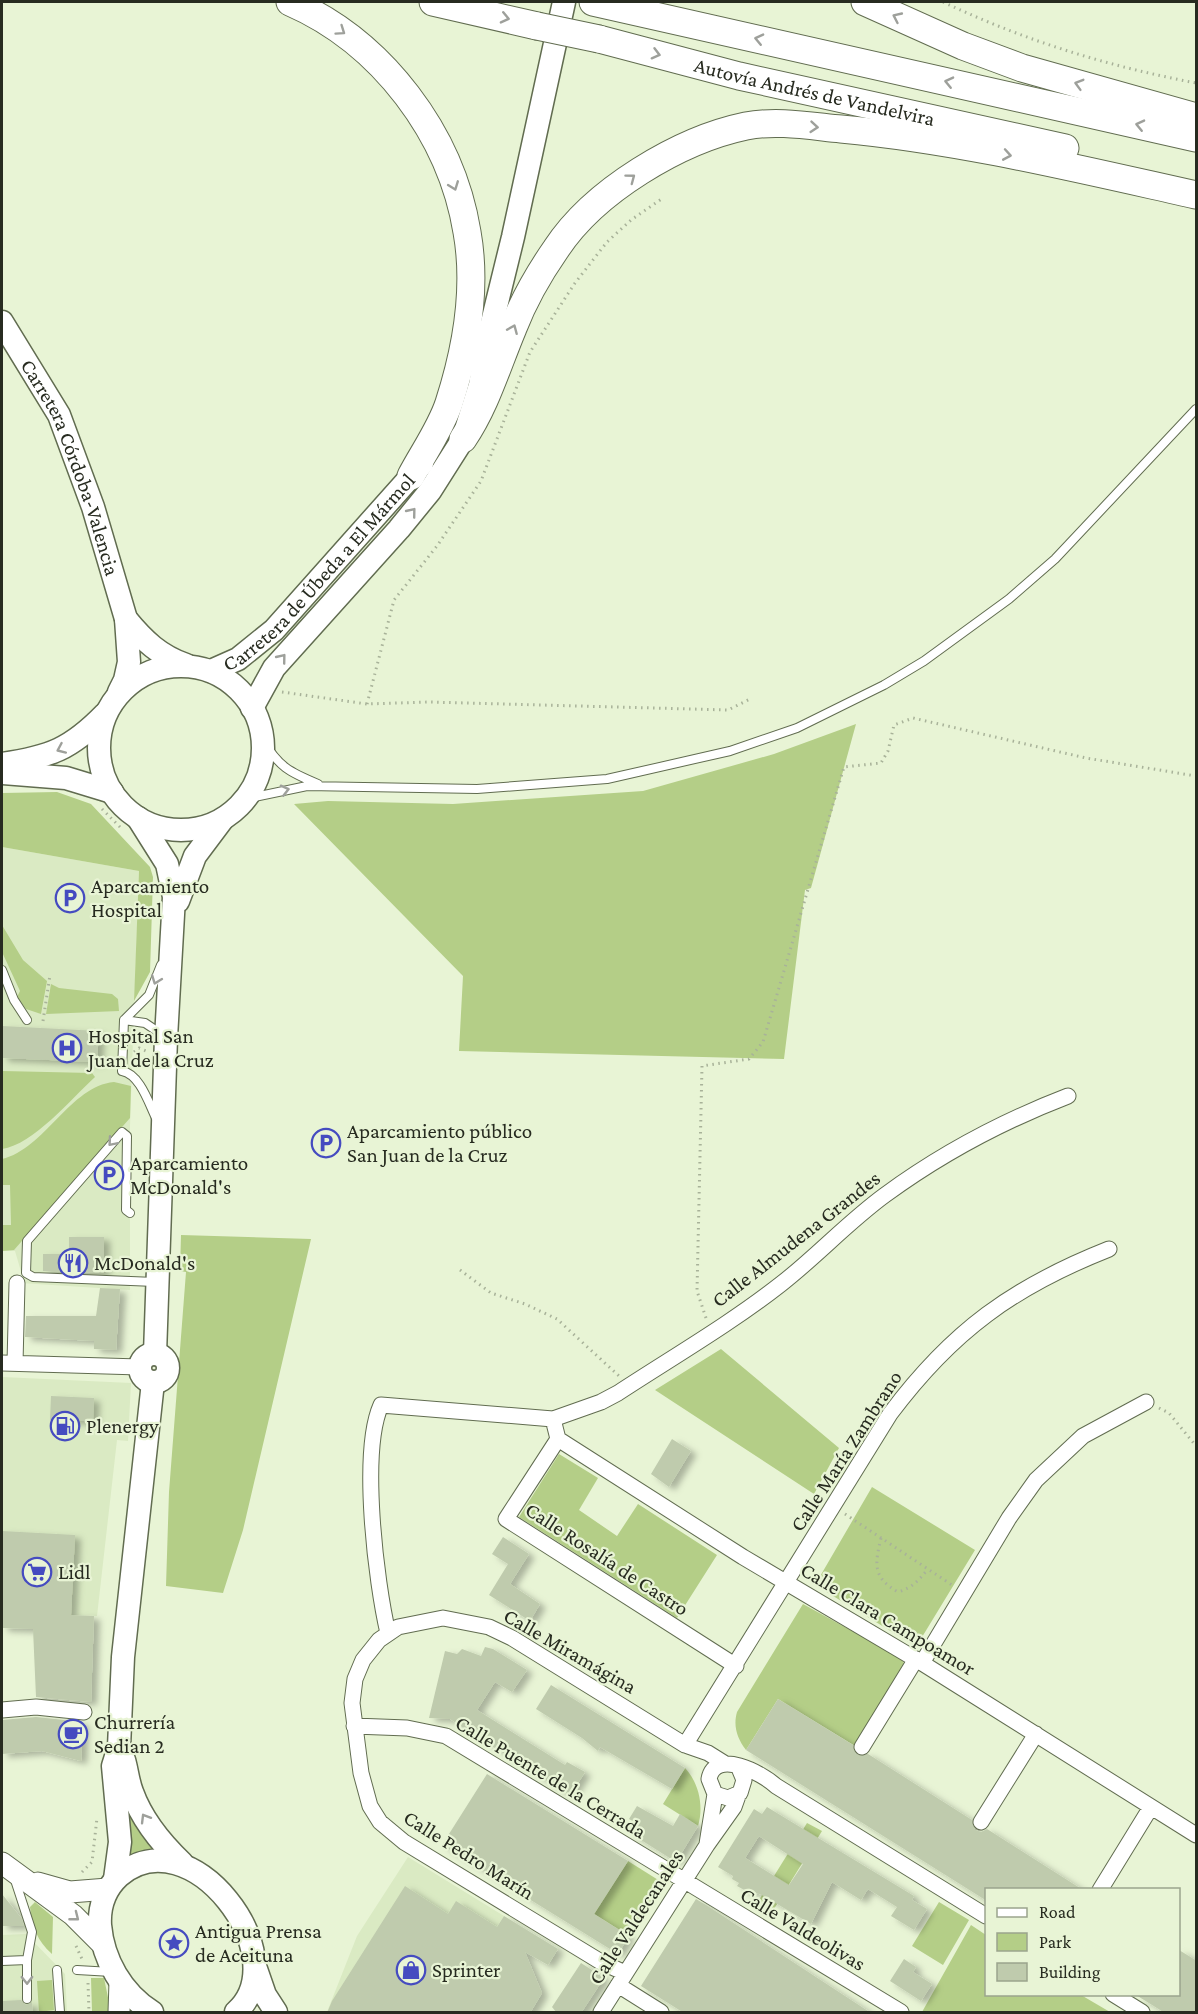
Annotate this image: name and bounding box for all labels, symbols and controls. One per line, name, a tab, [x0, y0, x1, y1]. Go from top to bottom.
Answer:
one-way arrow	[500, 11, 510, 24]
one-way arrow	[892, 12, 903, 24]
one-way arrow	[334, 24, 345, 35]
one-way arrow	[754, 34, 764, 47]
one-way arrow	[650, 47, 661, 59]
street label: Autovía Andrés de Vandelvira	[692, 53, 937, 131]
one-way arrow	[945, 77, 955, 90]
one-way arrow	[1075, 79, 1085, 92]
one-way arrow	[809, 120, 818, 133]
one-way arrow	[1135, 120, 1145, 133]
one-way arrow	[1001, 148, 1011, 161]
one-way arrow	[625, 174, 636, 185]
one-way arrow	[447, 179, 459, 190]
one-way arrow	[506, 324, 518, 335]
street label: Carretera Córdoba-Valencia	[16, 355, 125, 579]
street label: Carretera de Úbeda a El Mármol	[219, 468, 420, 676]
one-way arrow	[405, 508, 416, 519]
one-way arrow	[275, 654, 286, 665]
one-way arrow	[56, 742, 67, 754]
one-way arrow	[280, 785, 290, 798]
place label: Aparcamiento Hospital	[91, 874, 209, 922]
parking icon: Aparcamiento Hospital	[54, 882, 86, 914]
one-way arrow	[150, 974, 163, 985]
place label: Hospital San Juan de la Cruz	[86, 1024, 214, 1072]
hospital icon: Hospital San Juan de la Cruz	[51, 1032, 83, 1064]
place label: Aparcamiento público San Juan de la Cruz	[347, 1119, 532, 1167]
parking icon: Aparcamiento público San Juan de la Cruz	[310, 1127, 342, 1159]
one-way arrow	[108, 1135, 119, 1146]
place label: Aparcamiento McDonald's	[130, 1151, 248, 1199]
parking icon: Aparcamiento McDonald's	[93, 1159, 125, 1191]
street label: Calle Almudena Grandes	[707, 1166, 885, 1312]
restaurant icon: McDonald's	[57, 1247, 89, 1279]
place label: McDonald's	[94, 1251, 195, 1275]
street label: Calle María Zambrano	[785, 1366, 907, 1536]
fuel station icon: Plenergy	[49, 1410, 81, 1442]
place label: Plenergy	[86, 1414, 159, 1438]
street label: Calle Rosalía de Castro	[521, 1497, 693, 1621]
supermarket icon: Lidl	[21, 1556, 53, 1588]
street label: Calle Clara Campoamor	[796, 1557, 980, 1681]
place label: Lidl	[58, 1560, 91, 1584]
street label: Calle Miramágina	[499, 1603, 641, 1699]
place label: Churrería Sedian 2	[94, 1710, 175, 1758]
street label: Calle Puente de la Cerrada	[451, 1710, 651, 1844]
cafe icon: Churrería Sedian 2	[57, 1718, 89, 1750]
street label: Calle Pedro Marín	[399, 1805, 539, 1905]
one-way arrow	[141, 1814, 153, 1824]
street label: Calle Valdecanales	[584, 1845, 688, 1989]
street label: Calle Valdeolivas	[736, 1882, 870, 1976]
legend	[985, 1888, 1180, 1996]
text: Road	[1039, 1902, 1076, 1922]
one-way arrow	[69, 1910, 80, 1921]
place label: Antigua Prensa de Aceituna	[195, 1919, 322, 1967]
place icon: Antigua Prensa de Aceituna	[158, 1927, 190, 1959]
text: Park	[1039, 1932, 1071, 1952]
shop icon: Sprinter	[395, 1954, 427, 1986]
place label: Sprinter	[432, 1958, 501, 1982]
text: Building	[1039, 1962, 1101, 1982]
one-way arrow	[21, 1975, 33, 1984]

